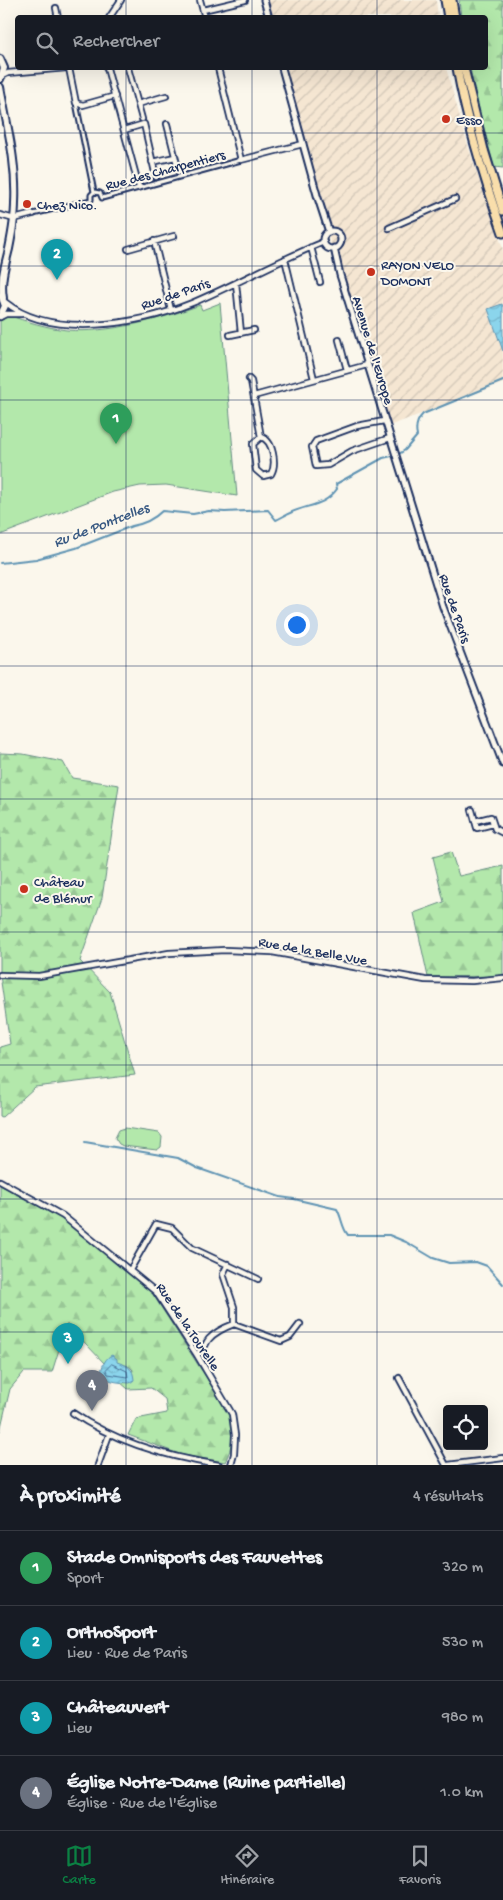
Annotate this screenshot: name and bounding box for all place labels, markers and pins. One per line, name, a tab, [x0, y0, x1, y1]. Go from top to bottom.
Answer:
marker: Esso	[440, 113, 452, 125]
place label: Esso	[456, 113, 482, 130]
marker: Chez Nico.	[21, 198, 33, 210]
place label: Chez Nico.	[37, 198, 97, 215]
pin: 2	[41, 239, 73, 280]
place label: RAYON VELO DOMONT	[380, 258, 455, 291]
marker: RAYON VELO DOMONT	[365, 266, 377, 278]
pin: 1	[100, 403, 132, 444]
place label: Château de Blémur	[34, 875, 93, 908]
marker: Château de Blémur	[18, 883, 30, 895]
pin: 3	[52, 1323, 84, 1364]
pin: 4	[76, 1370, 108, 1411]

